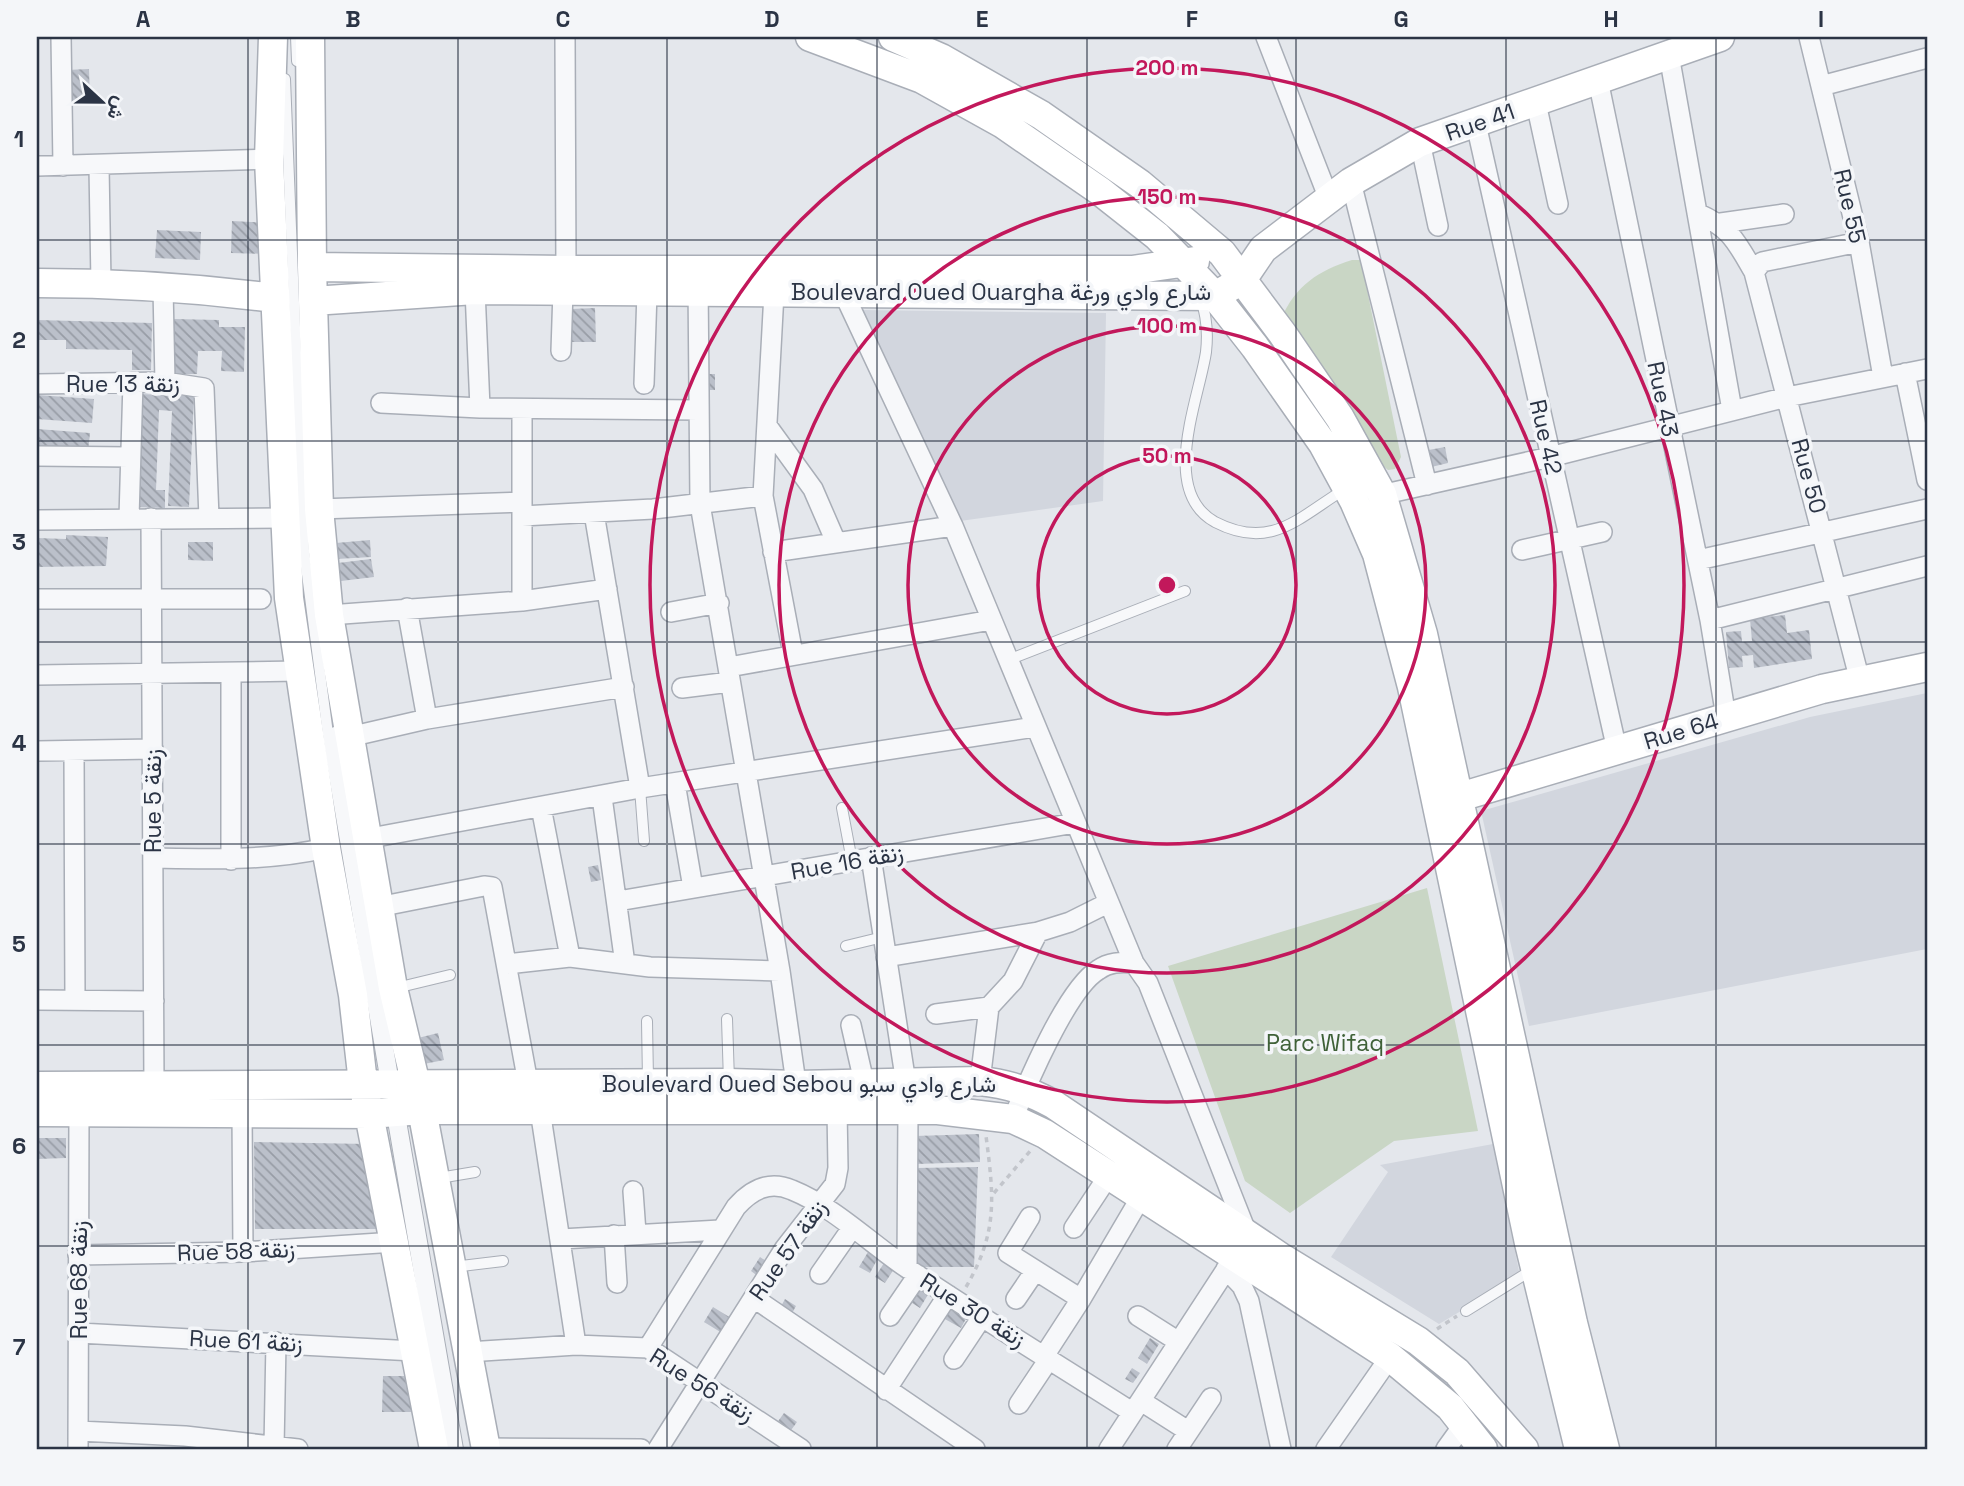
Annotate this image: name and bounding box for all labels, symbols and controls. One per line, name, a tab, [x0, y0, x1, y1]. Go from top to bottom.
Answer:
text: A	[136, 4, 151, 34]
text: B	[345, 4, 361, 34]
text: C	[556, 4, 570, 34]
text: D	[764, 4, 780, 34]
text: E	[976, 4, 988, 34]
text: F	[1186, 4, 1198, 34]
text: G	[1393, 4, 1409, 34]
text: H	[1603, 4, 1619, 34]
text: I	[1818, 4, 1824, 34]
text: 200 m	[1136, 54, 1198, 81]
north arrow	[66, 66, 136, 136]
text: ش	[101, 93, 133, 124]
street label: Rue 41	[1441, 96, 1519, 148]
text: 1	[14, 124, 24, 154]
street label: Rue 55	[1827, 166, 1873, 246]
text: 150 m	[1138, 183, 1196, 210]
street label: Boulevard Oued Ouargha شارع وادي ورغة	[791, 277, 1211, 311]
text: 100 m	[1137, 312, 1197, 339]
text: 2	[12, 325, 26, 355]
street label: Rue 43	[1640, 359, 1686, 439]
street label: Rue 13 زنقة	[66, 369, 180, 399]
street label: Rue 42	[1523, 396, 1569, 478]
street label: Rue 50	[1785, 435, 1833, 517]
text: 50 m	[1142, 442, 1192, 469]
text: 3	[12, 527, 26, 557]
centre of rings	[1155, 573, 1179, 597]
street label: Rue 64	[1640, 705, 1722, 757]
text: 4	[12, 728, 27, 758]
street label: Rue 5 زنقة	[138, 749, 168, 853]
street label: Rue 16 زنقة	[788, 837, 906, 887]
text: 5	[12, 929, 26, 959]
park label: Parc Wifaq	[1266, 1028, 1384, 1058]
street label: Boulevard Oued Sebou شارع وادي سبو	[602, 1069, 996, 1103]
text: 6	[12, 1131, 26, 1161]
street label: Rue 57 زنقة	[742, 1194, 834, 1306]
street label: Rue 68 زنقة	[64, 1221, 94, 1339]
street label: Rue 58 زنقة	[176, 1234, 296, 1268]
street label: Rue 30 زنقة	[915, 1266, 1031, 1354]
street label: Rue 61 زنقة	[188, 1323, 304, 1359]
text: 7	[13, 1332, 26, 1362]
street label: Rue 56 زنقة	[644, 1341, 760, 1429]

